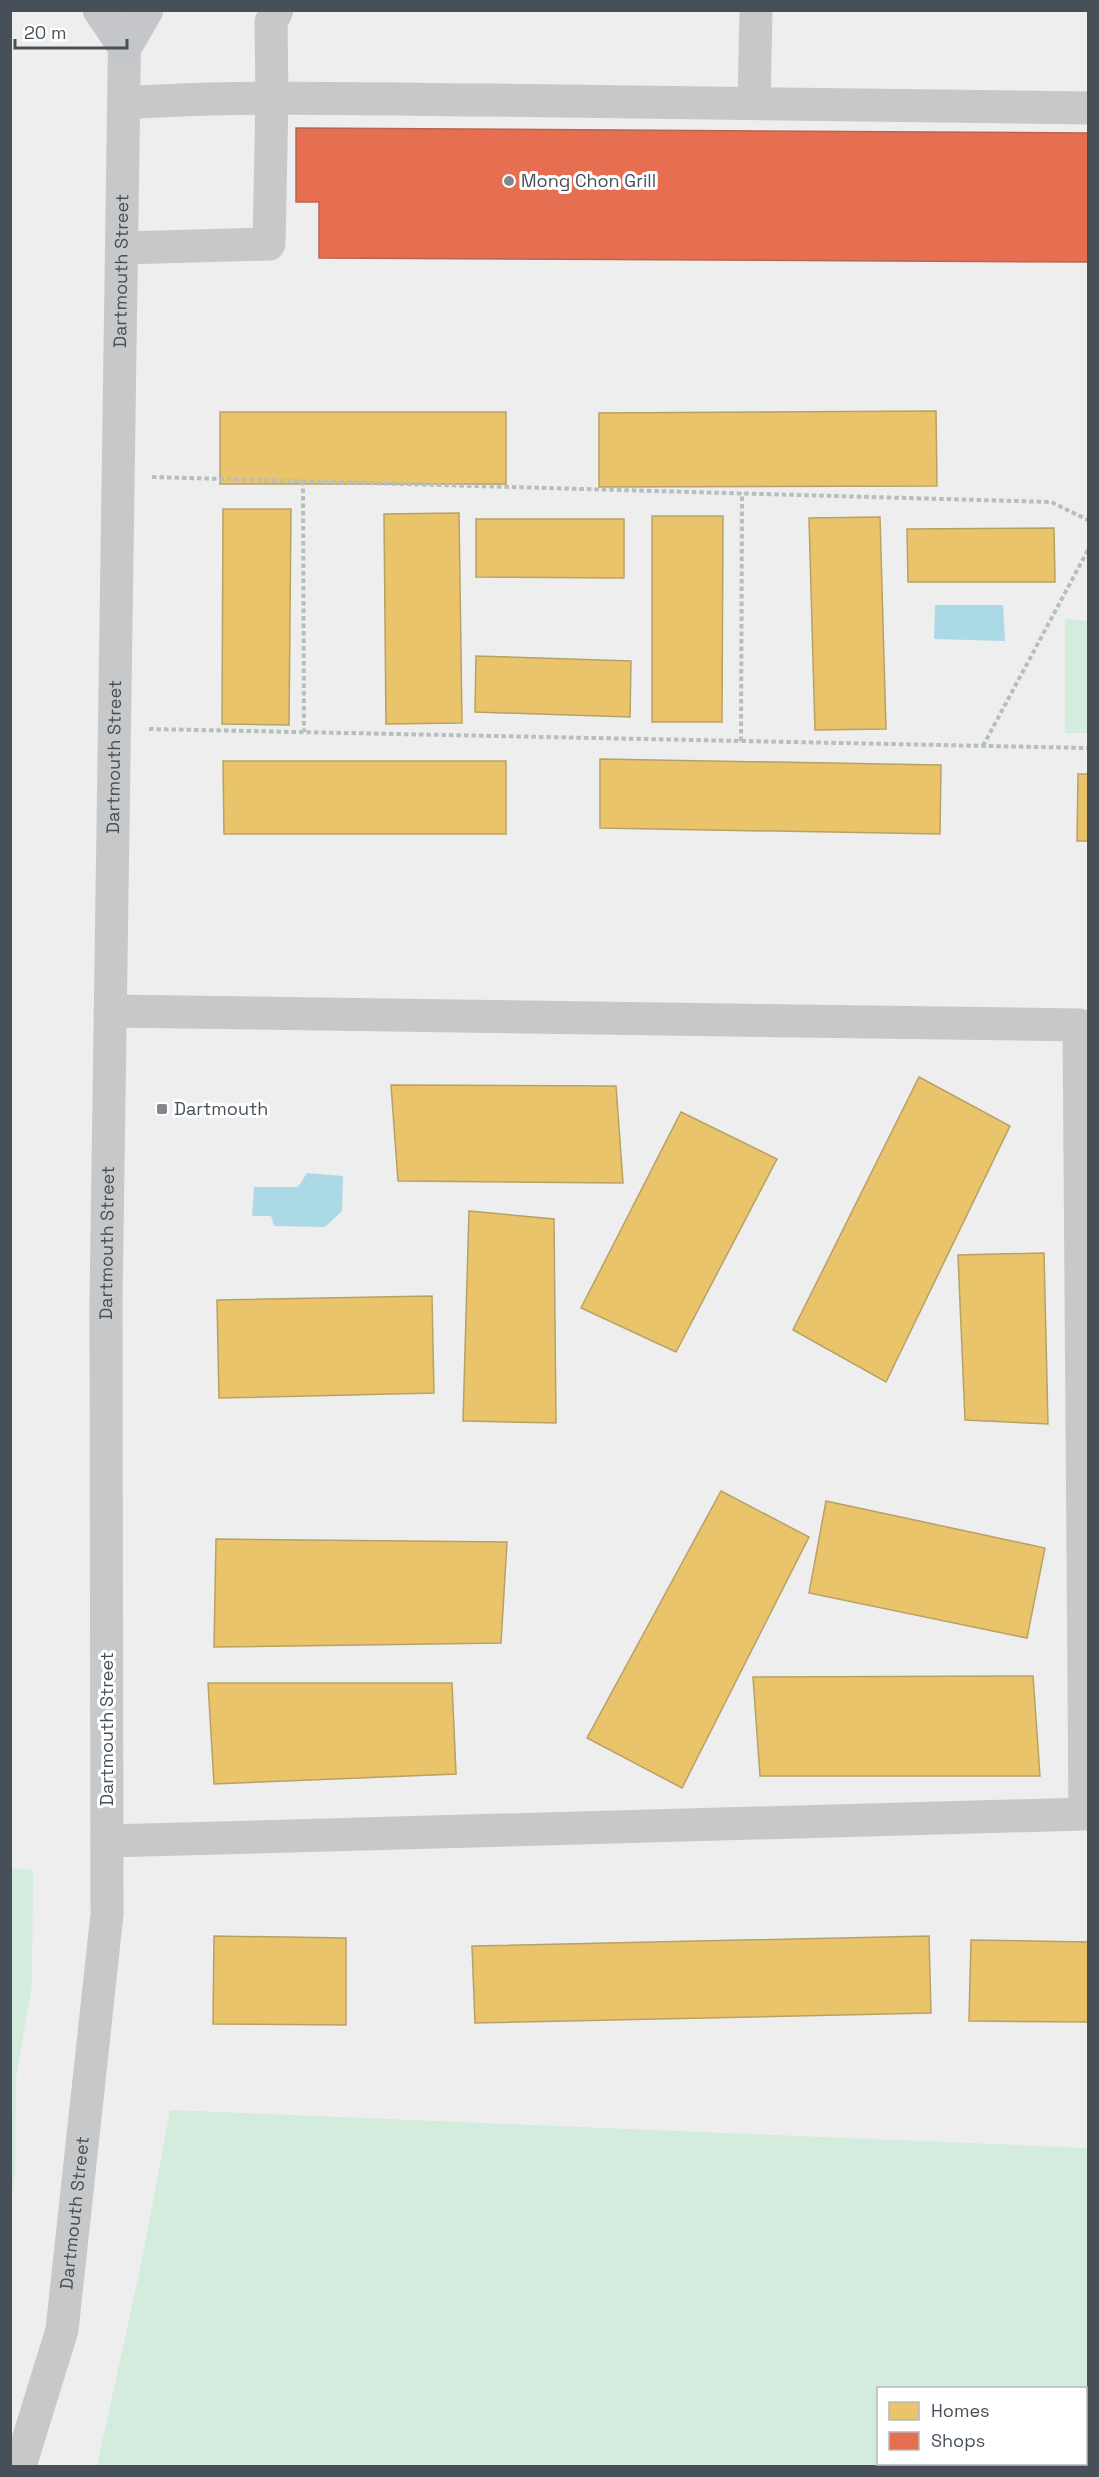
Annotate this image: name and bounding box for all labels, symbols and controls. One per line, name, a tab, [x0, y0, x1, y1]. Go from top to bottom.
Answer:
scale bar	[15, 12, 128, 50]
text: 20 m	[24, 21, 67, 44]
place label: Mong Chon Grill	[521, 169, 656, 192]
marker: Mong Chon Grill	[502, 174, 516, 188]
street label: Dartmouth Street	[108, 194, 133, 348]
street label: Dartmouth Street	[101, 680, 126, 834]
place label: Dartmouth	[174, 1097, 268, 1120]
marker: Dartmouth	[155, 1102, 169, 1116]
street label: Dartmouth Street	[94, 1166, 119, 1320]
street label: Dartmouth Street	[95, 1652, 118, 1806]
street label: Dartmouth Street	[54, 2135, 94, 2291]
legend	[877, 2387, 1087, 2465]
text: Homes	[931, 2399, 990, 2422]
text: Shops	[931, 2429, 985, 2452]

